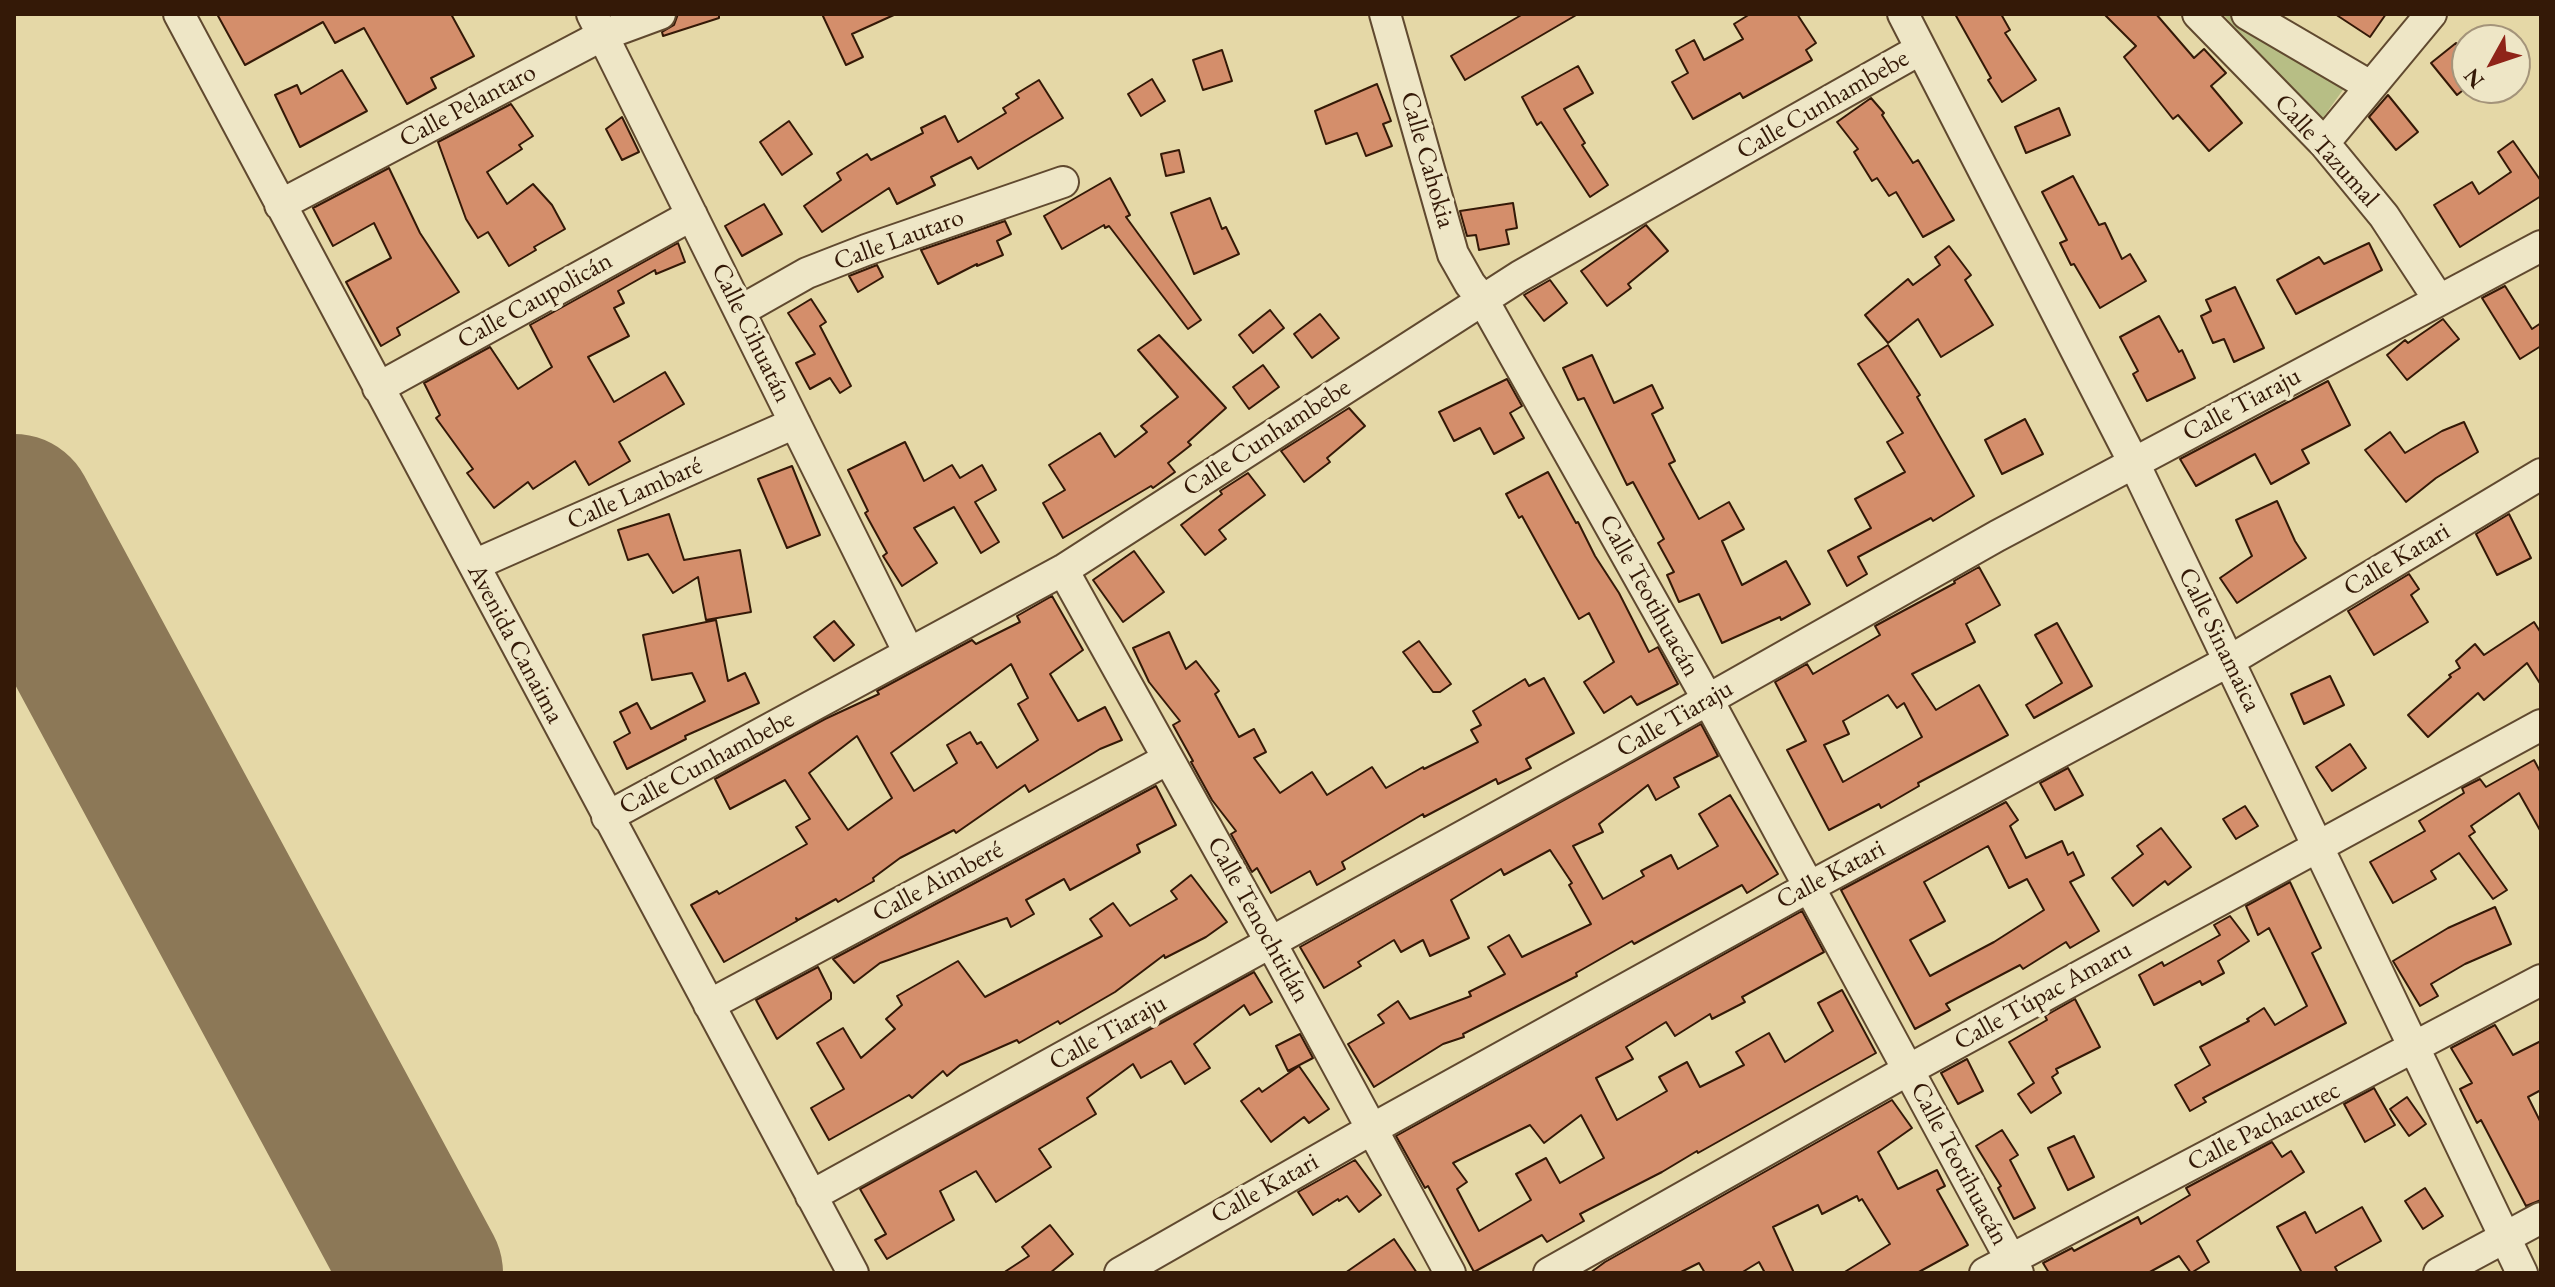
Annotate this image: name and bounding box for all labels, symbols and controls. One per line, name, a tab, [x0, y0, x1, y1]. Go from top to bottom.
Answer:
north arrow	[2451, 24, 2531, 104]
street label: Calle Cunhambebe	[1731, 43, 1915, 167]
street label: Calle Pelantaro	[394, 57, 542, 155]
text: N	[2457, 62, 2491, 95]
street label: Calle Cahokia	[1393, 88, 1461, 232]
street label: Calle Tazumal	[2267, 88, 2385, 214]
street label: Calle Lautaro	[830, 202, 968, 278]
street label: Calle Caupolicán	[452, 246, 618, 356]
street label: Calle Cihuatán	[704, 258, 798, 408]
street label: Calle Tiaraju	[2178, 361, 2306, 449]
street label: Calle Cunhambebe	[1177, 372, 1357, 504]
street label: Calle Lambaré	[563, 450, 707, 538]
street label: Calle Teotihuacán	[1592, 510, 1706, 682]
street label: Calle Katari	[2338, 516, 2456, 604]
street label: Avenida Canaima	[460, 559, 570, 729]
street label: Calle Sinamaica	[2171, 563, 2267, 717]
street label: Calle Tiaraju	[1611, 673, 1739, 765]
street label: Calle Cunhambebe	[614, 704, 800, 822]
street label: Calle Tenochtitlán	[1199, 831, 1317, 1009]
street label: Calle Katari	[1771, 833, 1891, 917]
street label: Calle Aimberé	[867, 835, 1009, 929]
street label: Calle Túpac Amaru	[1949, 934, 2137, 1058]
street label: Calle Tiaraju	[1044, 988, 1172, 1078]
street label: Calle Pachacutec	[2182, 1075, 2346, 1179]
street label: Calle Teotihuacán	[1903, 1077, 2015, 1251]
street label: Calle Katari	[1206, 1147, 1324, 1231]

